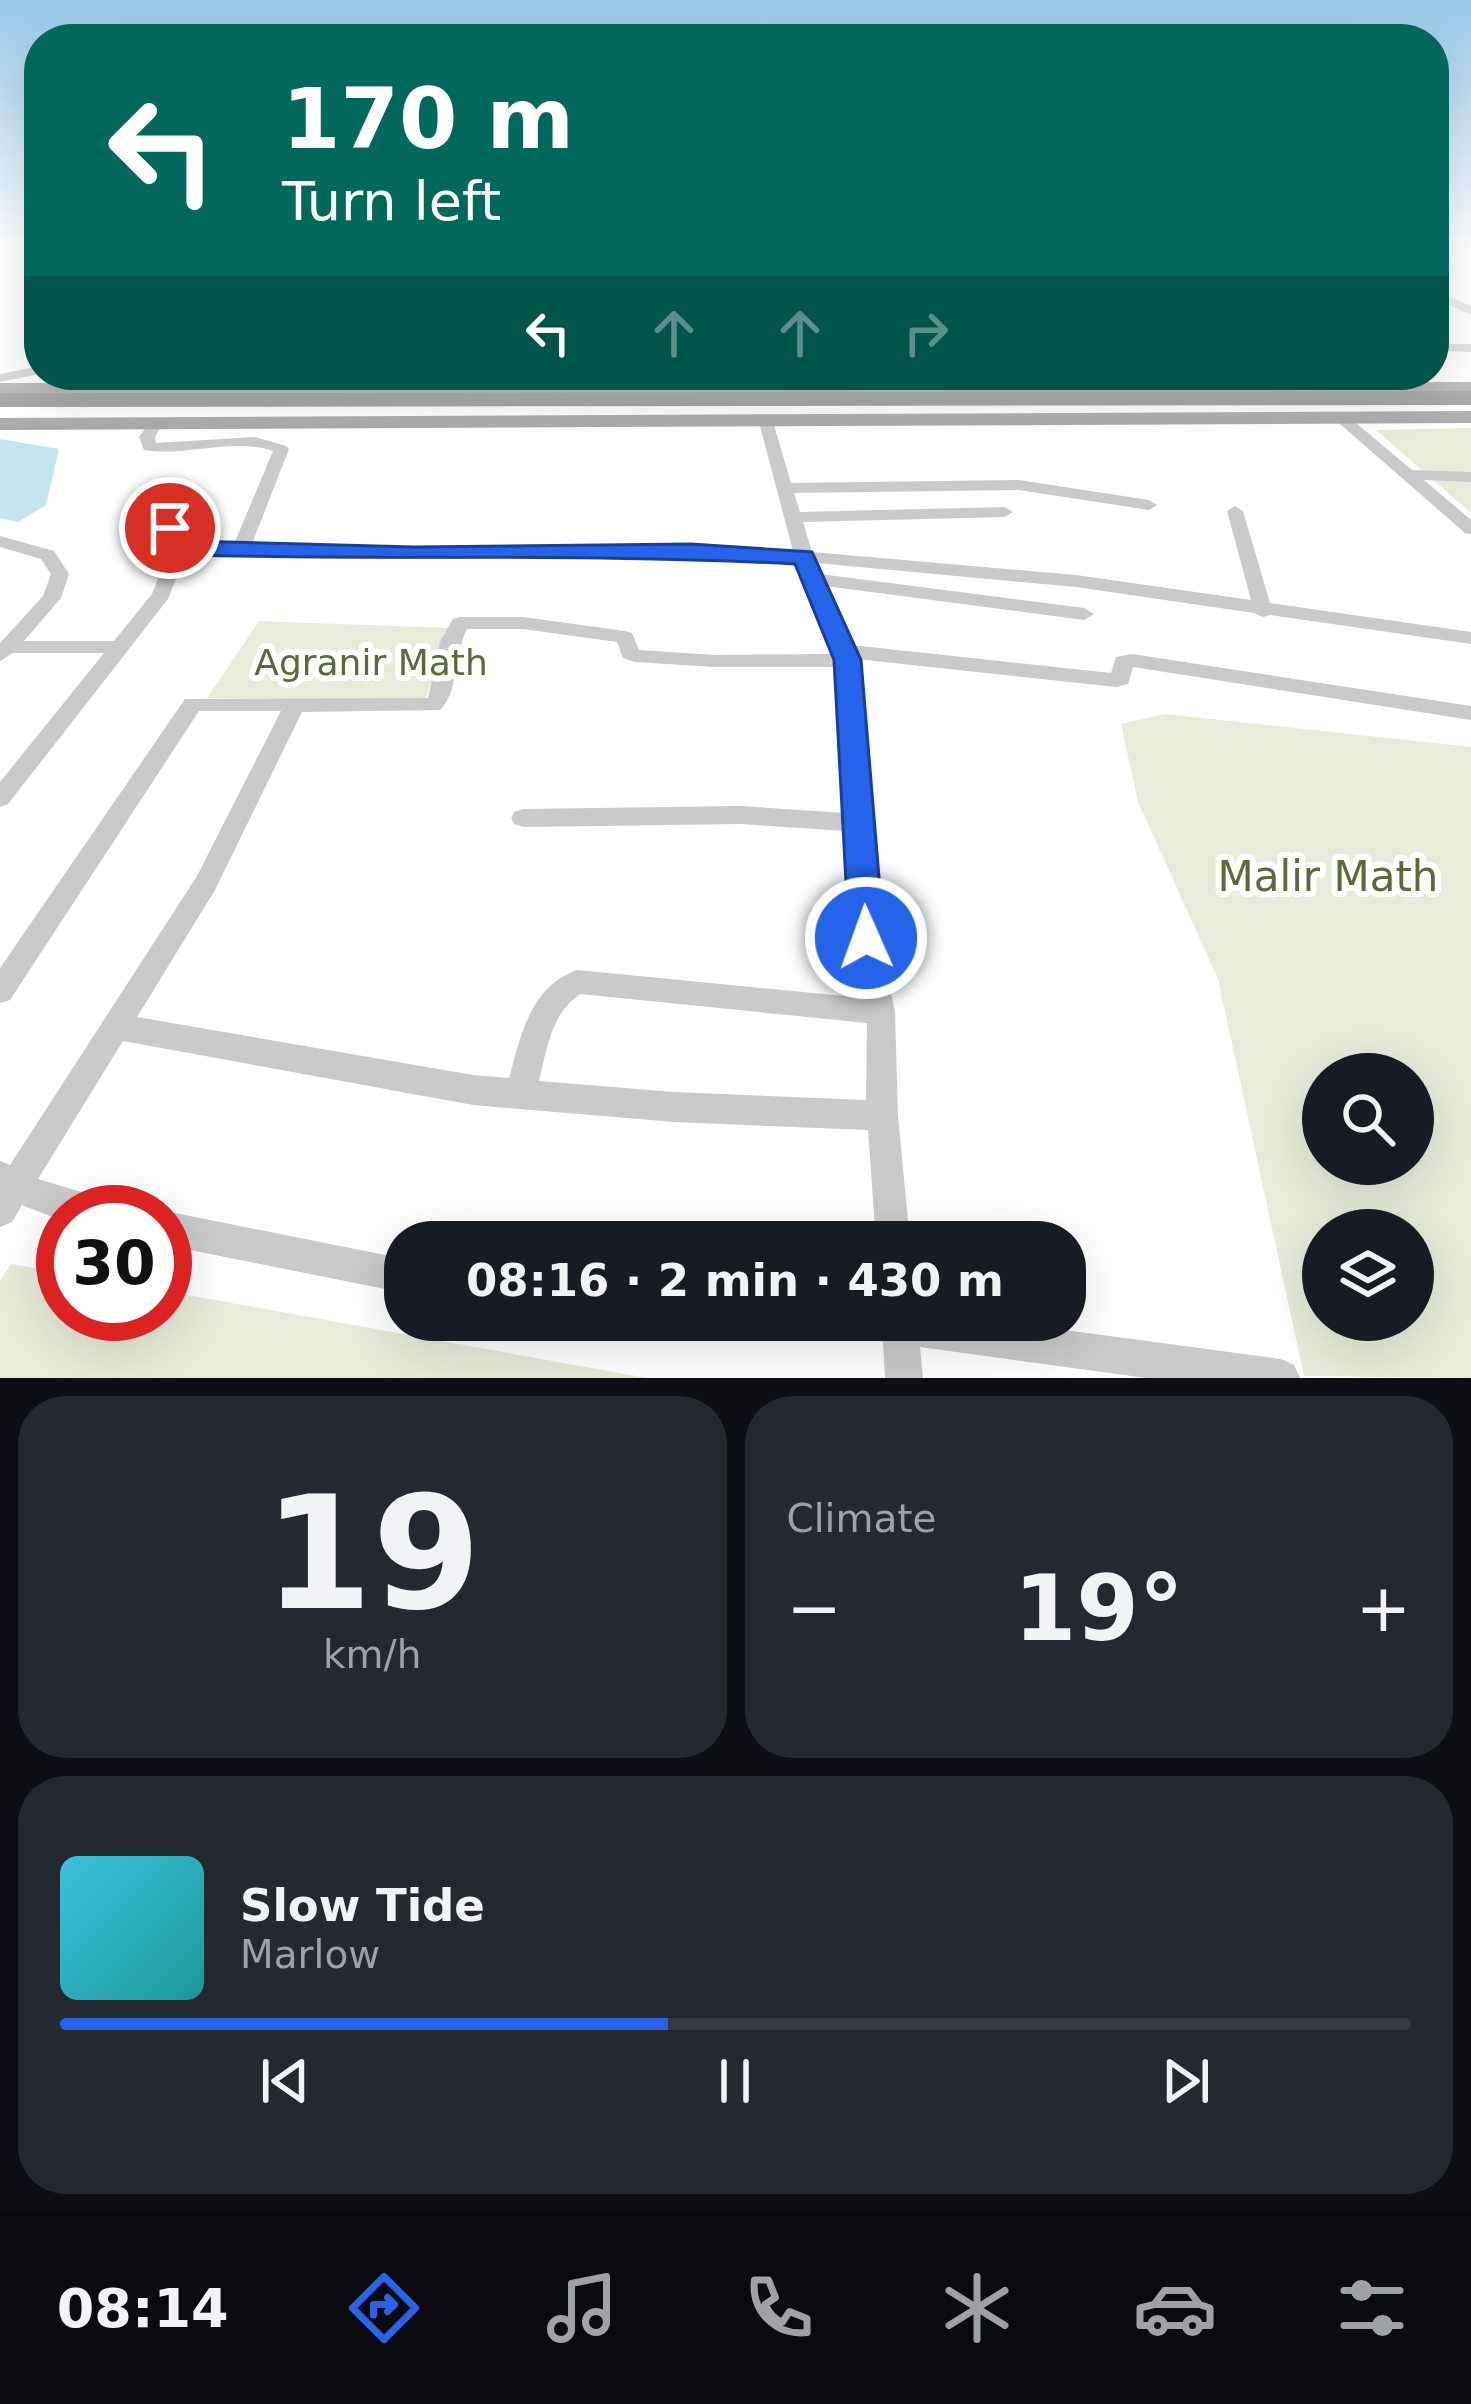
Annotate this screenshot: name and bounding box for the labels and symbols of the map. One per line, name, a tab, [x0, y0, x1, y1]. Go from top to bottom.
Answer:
pin	[119, 477, 221, 579]
park label: Agranir Math	[254, 642, 488, 683]
park label: Malir Math	[1218, 852, 1439, 901]
position arrow	[803, 875, 929, 1001]
speed limit sign: 30	[36, 1185, 192, 1341]

